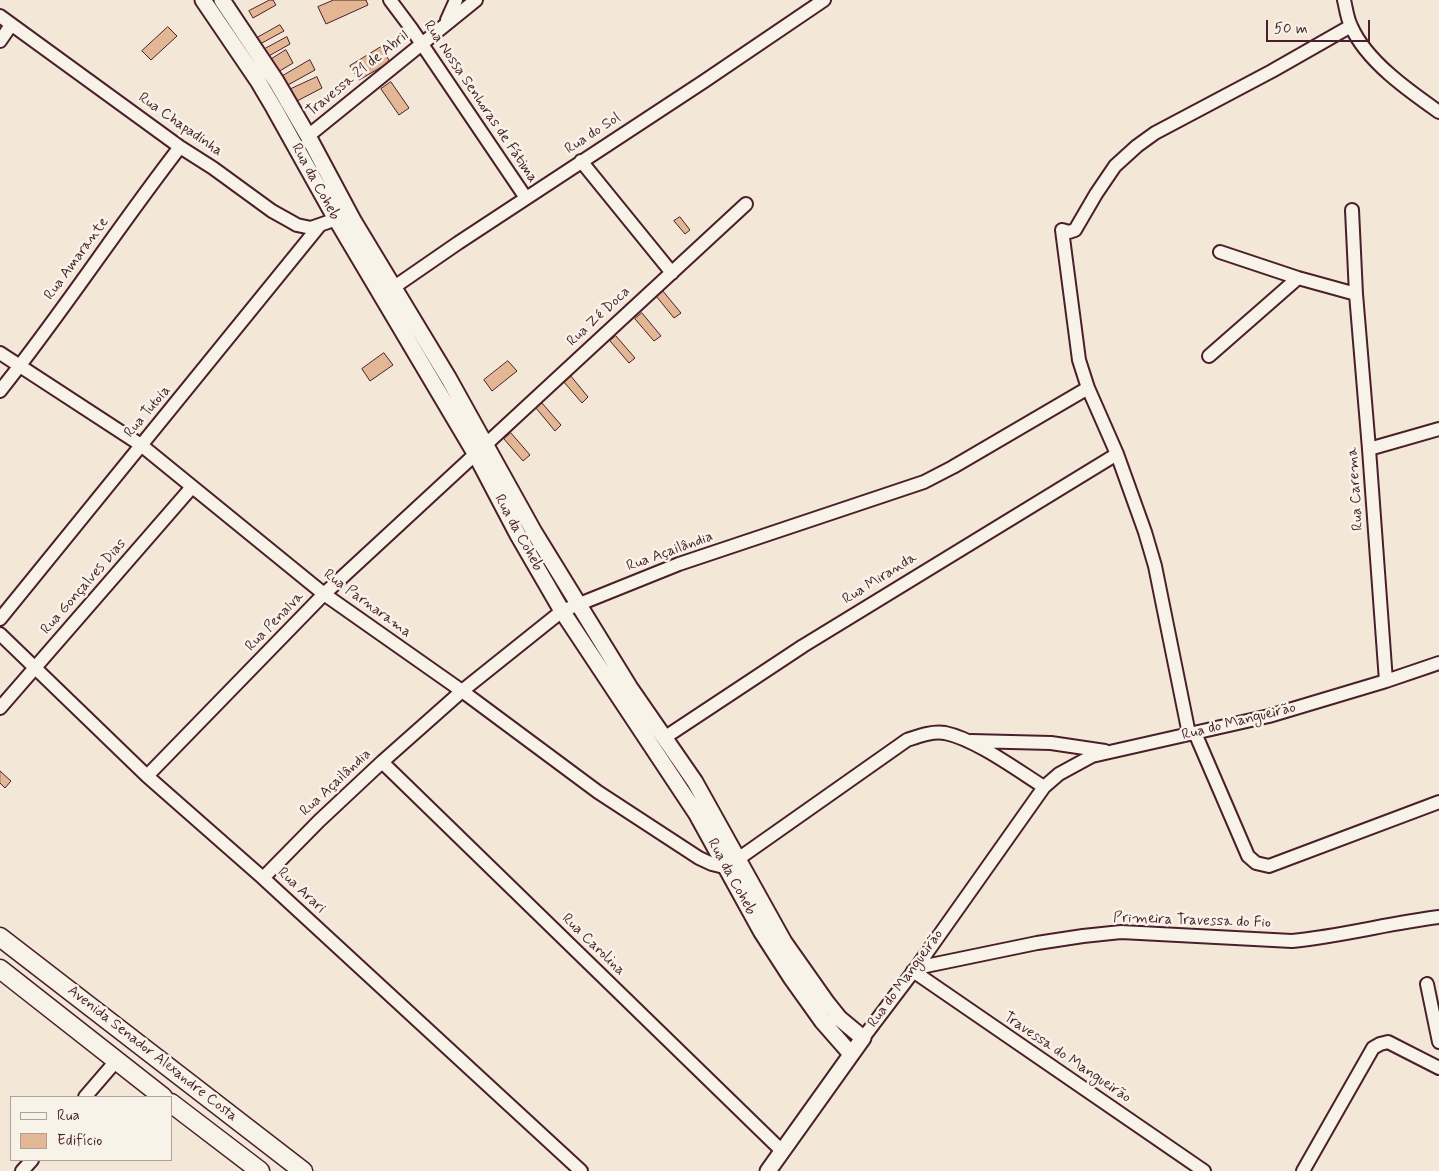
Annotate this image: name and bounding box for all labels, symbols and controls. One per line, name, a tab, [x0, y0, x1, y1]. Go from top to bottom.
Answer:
scale bar	[1269, 10, 1373, 42]
street label: Rua Nossa Senhoras de Fátima	[419, 18, 541, 186]
text: 50 m	[1274, 19, 1308, 39]
street label: Travessa 21 de Abril	[303, 27, 413, 121]
street label: Rua Chapadinha	[134, 89, 226, 161]
street label: Rua do Sol	[562, 109, 624, 159]
street label: Rua da Coheb	[287, 141, 343, 223]
street label: Rua Amarante	[41, 214, 113, 304]
street label: Rua Zé Doca	[564, 283, 634, 351]
street label: Rua Tutoia	[121, 382, 175, 442]
street label: Rua Carema	[1344, 447, 1368, 531]
street label: Rua da Coheb	[490, 492, 546, 574]
street label: Rua Açailândia	[624, 528, 716, 576]
street label: Rua Gonçalves Dias	[38, 535, 130, 639]
street label: Rua Miranda	[840, 549, 920, 609]
street label: Rua Parnarama	[319, 566, 415, 642]
street label: Rua Penalva	[242, 588, 308, 656]
street label: Rua do Mangueirão	[1180, 699, 1298, 745]
street label: Rua Açailândia	[297, 746, 375, 820]
street label: Rua da Coheb	[703, 836, 759, 918]
street label: Rua Arari	[273, 864, 329, 918]
street label: Primeira Travessa do Fio	[1113, 909, 1271, 933]
street label: Rua Carolina	[558, 910, 628, 980]
street label: Rua do Mangueirão	[864, 926, 948, 1032]
street label: Avenida Senador Alexandre Costa	[63, 982, 241, 1126]
street label: Travessa do Mangueirão	[1000, 1009, 1134, 1107]
legend	[10, 1096, 172, 1161]
text: Rua	[57, 1106, 80, 1126]
text: Edifício	[57, 1131, 102, 1151]

